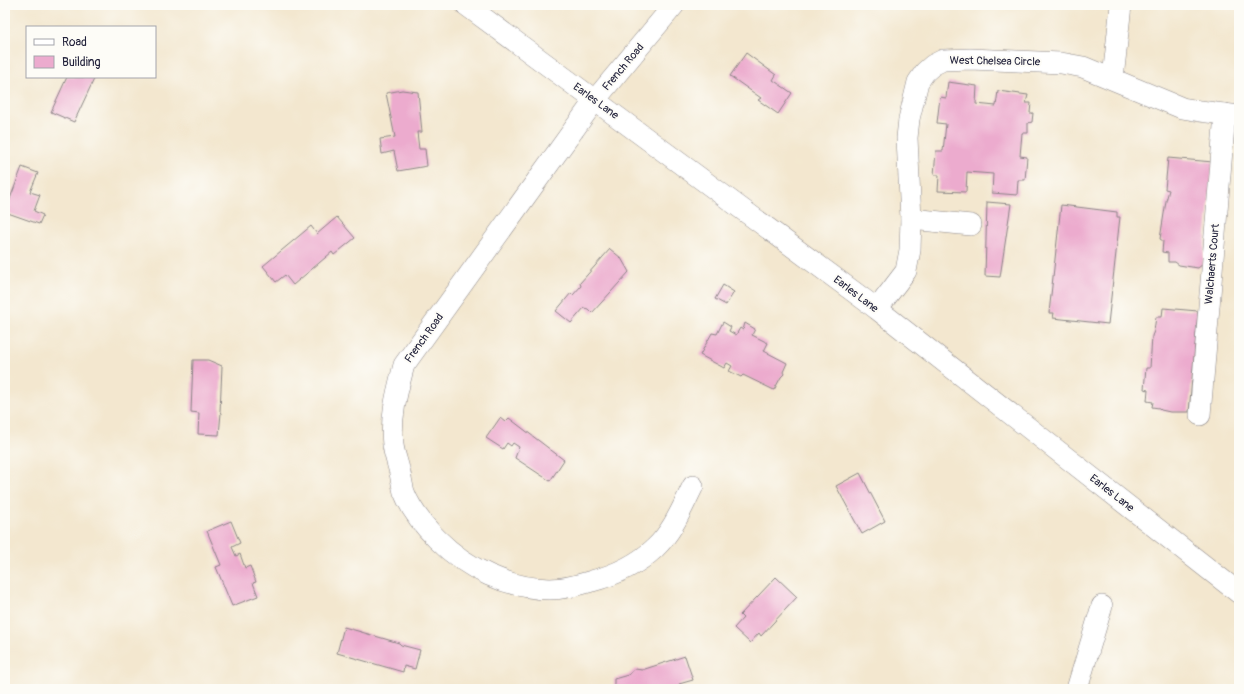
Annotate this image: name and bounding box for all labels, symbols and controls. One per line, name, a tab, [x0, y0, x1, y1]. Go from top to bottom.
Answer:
legend	[26, 26, 156, 78]
text: Road	[62, 35, 87, 50]
street label: French Road	[599, 41, 647, 93]
street label: West Chelsea Circle	[950, 54, 1041, 68]
text: Building	[62, 55, 101, 70]
street label: Earles Lane	[571, 80, 622, 122]
street label: Walchaerts Court	[1202, 223, 1222, 305]
street label: Earles Lane	[831, 273, 881, 315]
street label: French Road	[402, 311, 446, 365]
street label: Earles Lane	[1087, 472, 1137, 515]

